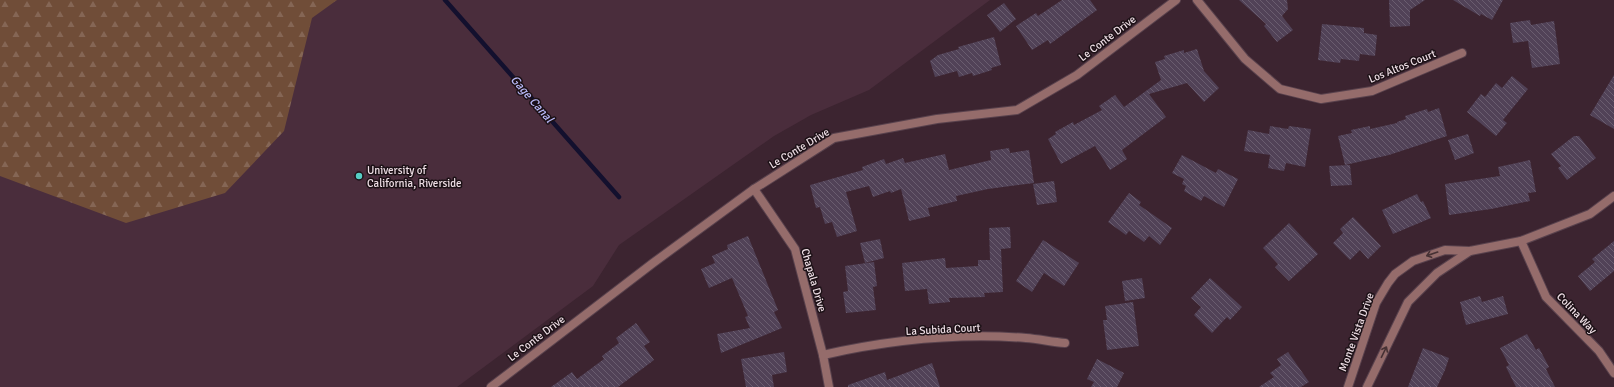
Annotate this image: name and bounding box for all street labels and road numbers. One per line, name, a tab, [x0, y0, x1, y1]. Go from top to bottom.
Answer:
street label: Le Conte Drive	[1076, 13, 1138, 64]
street label: Los Altos Court	[1367, 47, 1438, 86]
street label: Le Conte Drive	[767, 125, 832, 171]
street label: Chapala Drive	[798, 247, 829, 313]
street label: Colina Way	[1554, 290, 1600, 337]
street label: Monte Vista Drive	[1336, 291, 1377, 373]
street label: Le Conte Drive	[505, 313, 567, 364]
street label: La Subida Court	[905, 321, 981, 338]

